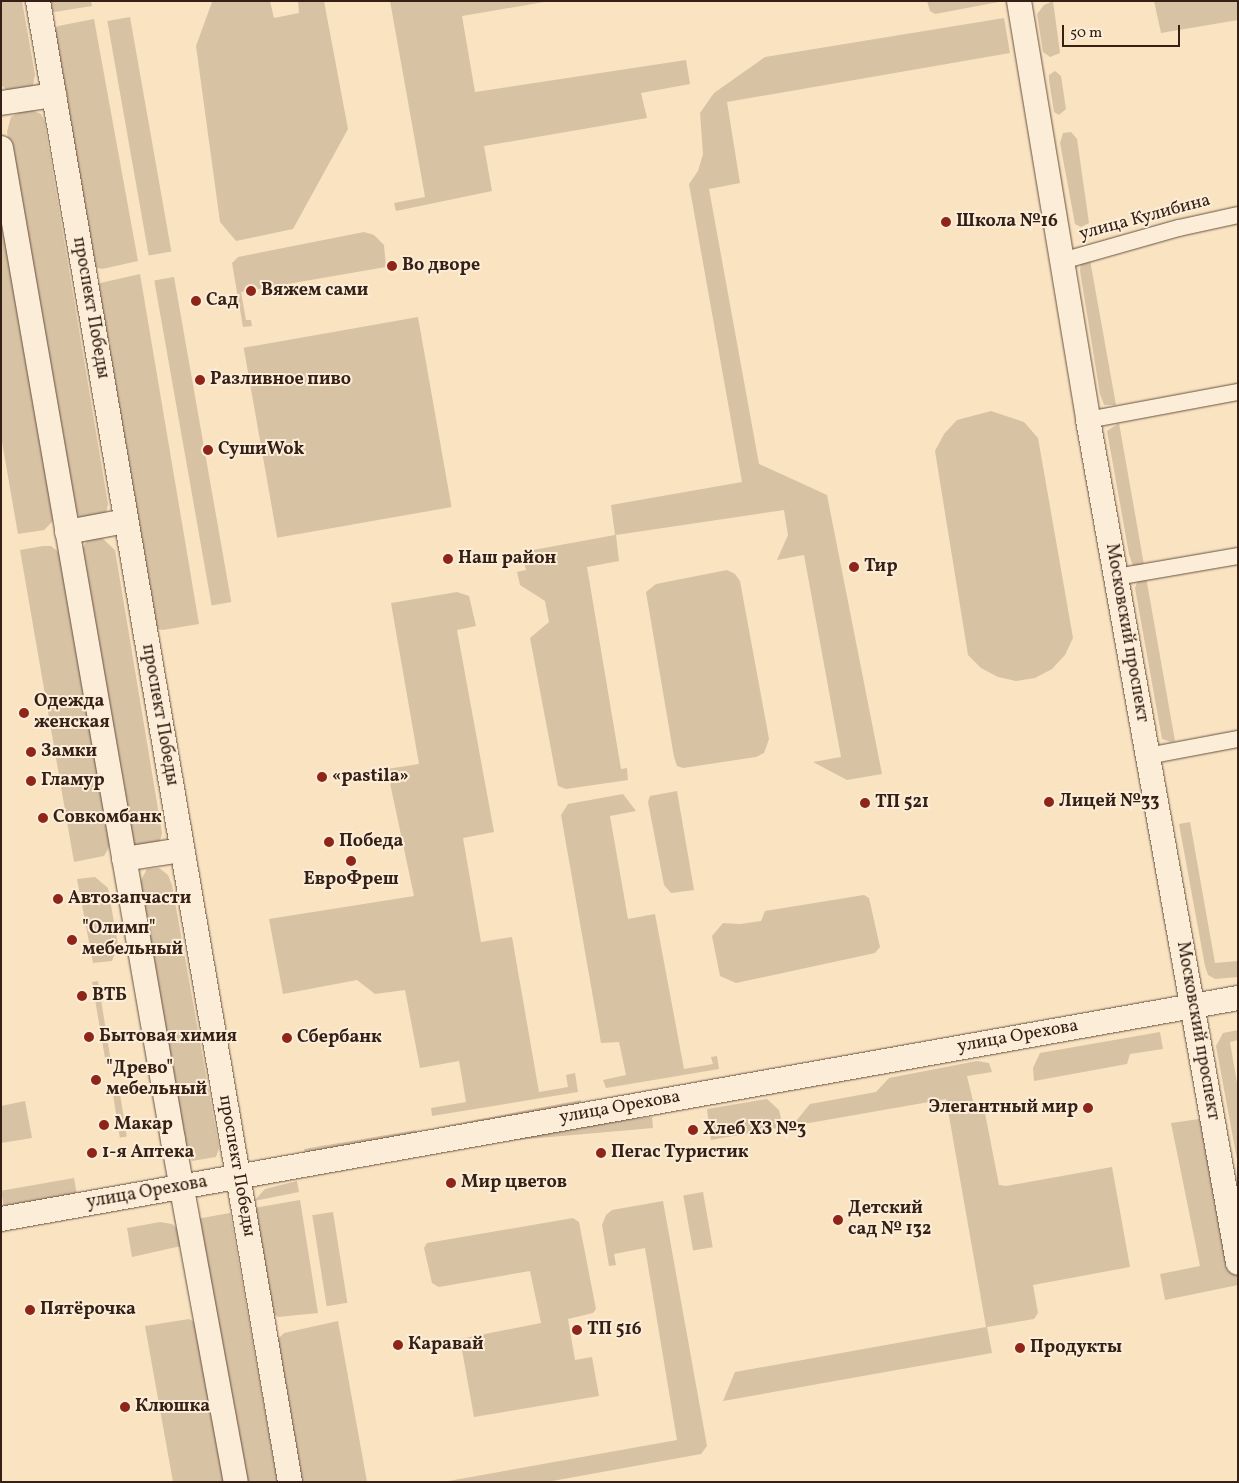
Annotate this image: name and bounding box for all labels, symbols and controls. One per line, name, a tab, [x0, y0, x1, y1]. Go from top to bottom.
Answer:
scale bar	[1064, 15, 1182, 47]
text: 50 m	[1070, 23, 1102, 44]
street label: улица Кулибина	[1077, 190, 1213, 246]
place label: Школа №16	[956, 211, 1058, 233]
marker: Школа №16	[940, 216, 952, 228]
street label: проспект Победы	[67, 235, 113, 381]
place label: Во дворе	[402, 255, 480, 277]
marker: Во дворе	[386, 260, 398, 272]
place label: Вяжем сами	[261, 280, 368, 302]
marker: Вяжем сами	[245, 285, 257, 297]
place label: Сад	[206, 290, 238, 312]
marker: Сад	[190, 295, 202, 307]
place label: Разливное пиво	[210, 369, 351, 391]
marker: Разливное пиво	[194, 374, 206, 386]
place label: СушиWok	[218, 439, 304, 461]
marker: СушиWok	[202, 444, 214, 456]
street label: Московский проспект	[1100, 542, 1152, 724]
place label: Наш район	[458, 548, 556, 570]
marker: Наш район	[442, 553, 454, 565]
place label: Тир	[864, 556, 898, 578]
marker: Тир	[848, 561, 860, 573]
street label: проспект Победы	[136, 642, 182, 788]
place label: Одежда женская	[34, 692, 110, 734]
marker: Одежда женская	[18, 707, 30, 719]
place label: Замки	[41, 741, 97, 763]
marker: Замки	[25, 746, 37, 758]
place label: «pastila»	[332, 766, 409, 788]
place label: Гламур	[41, 770, 105, 792]
marker: «pastila»	[316, 771, 328, 783]
marker: Гламур	[25, 775, 37, 787]
place label: Лицей №33	[1059, 791, 1159, 813]
place label: ТП 521	[875, 792, 929, 814]
marker: Лицей №33	[1043, 796, 1055, 808]
marker: ТП 521	[859, 797, 871, 809]
place label: Совкомбанк	[53, 807, 162, 829]
marker: Совкомбанк	[37, 812, 49, 824]
place label: Победа	[339, 831, 403, 853]
marker: Победа	[323, 836, 335, 848]
marker: ЕвроФреш	[345, 855, 357, 867]
place label: ЕвроФреш	[303, 869, 399, 891]
place label: Автозапчасти	[68, 888, 191, 910]
marker: Автозапчасти	[52, 893, 64, 905]
place label: "Олимп" мебельный	[82, 919, 183, 962]
marker: "Олимп" мебельный	[66, 934, 78, 946]
street label: Московский проспект	[1171, 940, 1223, 1122]
place label: ВТБ	[92, 985, 127, 1007]
marker: ВТБ	[76, 990, 88, 1002]
street label: улица Орехова	[956, 1016, 1080, 1058]
place label: Бытовая химия	[99, 1026, 237, 1048]
place label: Сбербанк	[297, 1027, 382, 1049]
marker: Бытовая химия	[83, 1031, 95, 1043]
marker: Сбербанк	[281, 1032, 293, 1044]
place label: "Древо" мебельный	[106, 1059, 207, 1102]
marker: "Древо" мебельный	[90, 1074, 102, 1086]
street label: улица Орехова	[558, 1087, 682, 1129]
street label: проспект Победы	[213, 1093, 259, 1239]
place label: Элегантный мир	[929, 1097, 1078, 1119]
marker: Элегантный мир	[1082, 1102, 1094, 1114]
place label: Макар	[114, 1114, 173, 1136]
marker: Макар	[98, 1119, 110, 1131]
place label: Хлеб ХЗ №3	[703, 1119, 806, 1141]
marker: Хлеб ХЗ №3	[687, 1124, 699, 1136]
place label: 1-я Аптека	[102, 1142, 194, 1164]
place label: Пегас Туристик	[611, 1142, 749, 1164]
marker: 1-я Аптека	[86, 1147, 98, 1159]
marker: Пегас Туристик	[595, 1147, 607, 1159]
street label: улица Орехова	[85, 1172, 209, 1214]
place label: Мир цветов	[461, 1172, 567, 1194]
marker: Мир цветов	[445, 1177, 457, 1189]
place label: Детский сад № 132	[848, 1199, 931, 1242]
marker: Детский сад № 132	[832, 1214, 844, 1226]
place label: Пятёрочка	[40, 1299, 136, 1321]
marker: Пятёрочка	[24, 1304, 36, 1316]
place label: ТП 516	[587, 1319, 642, 1341]
marker: ТП 516	[571, 1324, 583, 1336]
place label: Каравай	[408, 1334, 484, 1356]
place label: Продукты	[1030, 1337, 1122, 1359]
marker: Каравай	[392, 1339, 404, 1351]
marker: Продукты	[1014, 1342, 1026, 1354]
place label: Клюшка	[135, 1396, 210, 1418]
marker: Клюшка	[119, 1401, 131, 1413]

